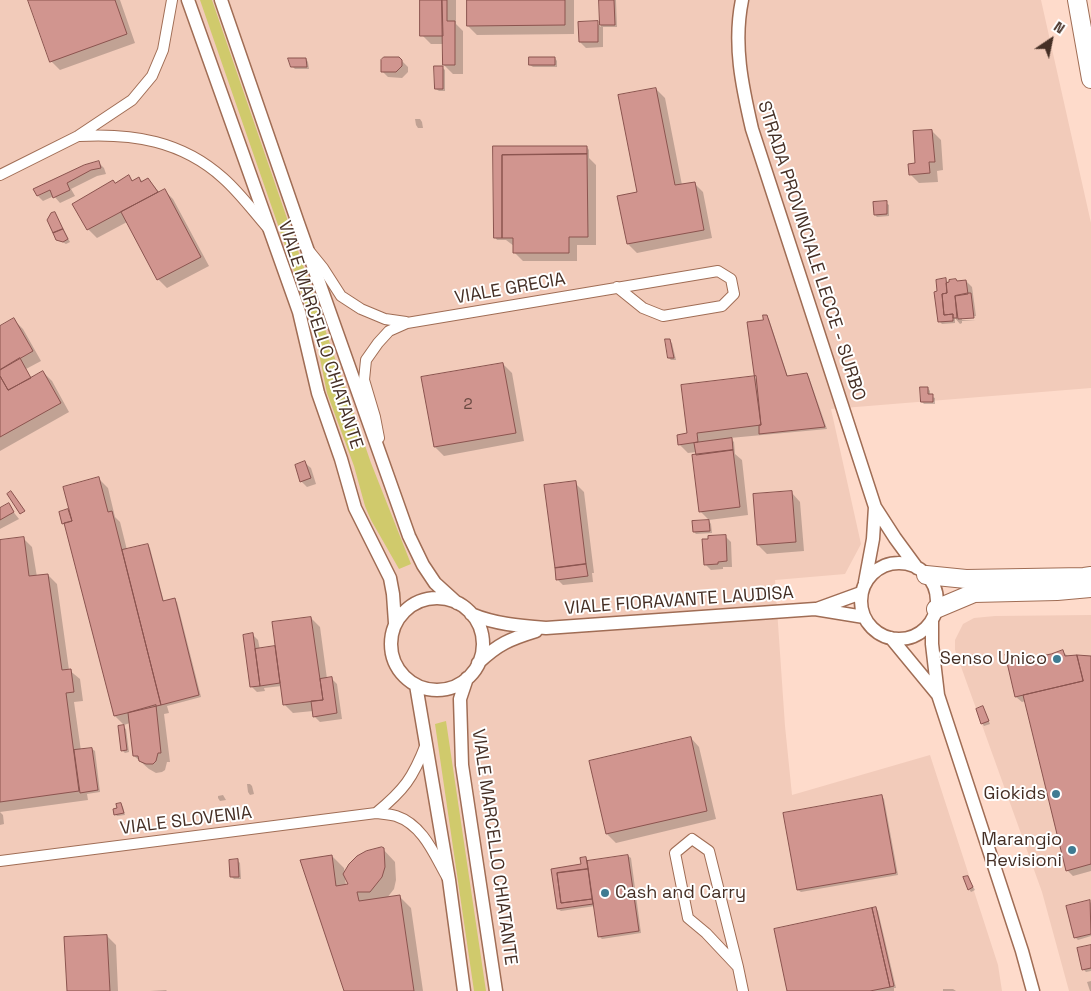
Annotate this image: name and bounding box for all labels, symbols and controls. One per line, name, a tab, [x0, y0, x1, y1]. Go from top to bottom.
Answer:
north arrow	[1026, 15, 1076, 65]
text: N	[1050, 17, 1068, 38]
street label: STRADA PROVINCIALE LECCE - SURBO	[752, 98, 870, 404]
street label: VIALE MARCELLO CHIATANTE	[273, 218, 367, 452]
street label: VIALE GRECIA	[453, 269, 567, 309]
house number: 2	[463, 396, 473, 414]
street label: VIALE FIORAVANTE LAUDISA	[564, 582, 794, 620]
place label: Senso Unico	[940, 648, 1047, 670]
marker: Senso Unico	[1051, 653, 1063, 665]
street label: VIALE MARCELLO CHIATANTE	[467, 727, 521, 967]
place label: Giokids	[983, 783, 1046, 805]
marker: Giokids	[1050, 788, 1062, 800]
street label: VIALE SLOVENIA	[119, 802, 253, 840]
place label: Marangio Revisioni	[981, 829, 1062, 872]
marker: Marangio Revisioni	[1066, 844, 1078, 856]
place label: Cash and Carry	[615, 882, 746, 904]
marker: Cash and Carry	[599, 887, 611, 899]

